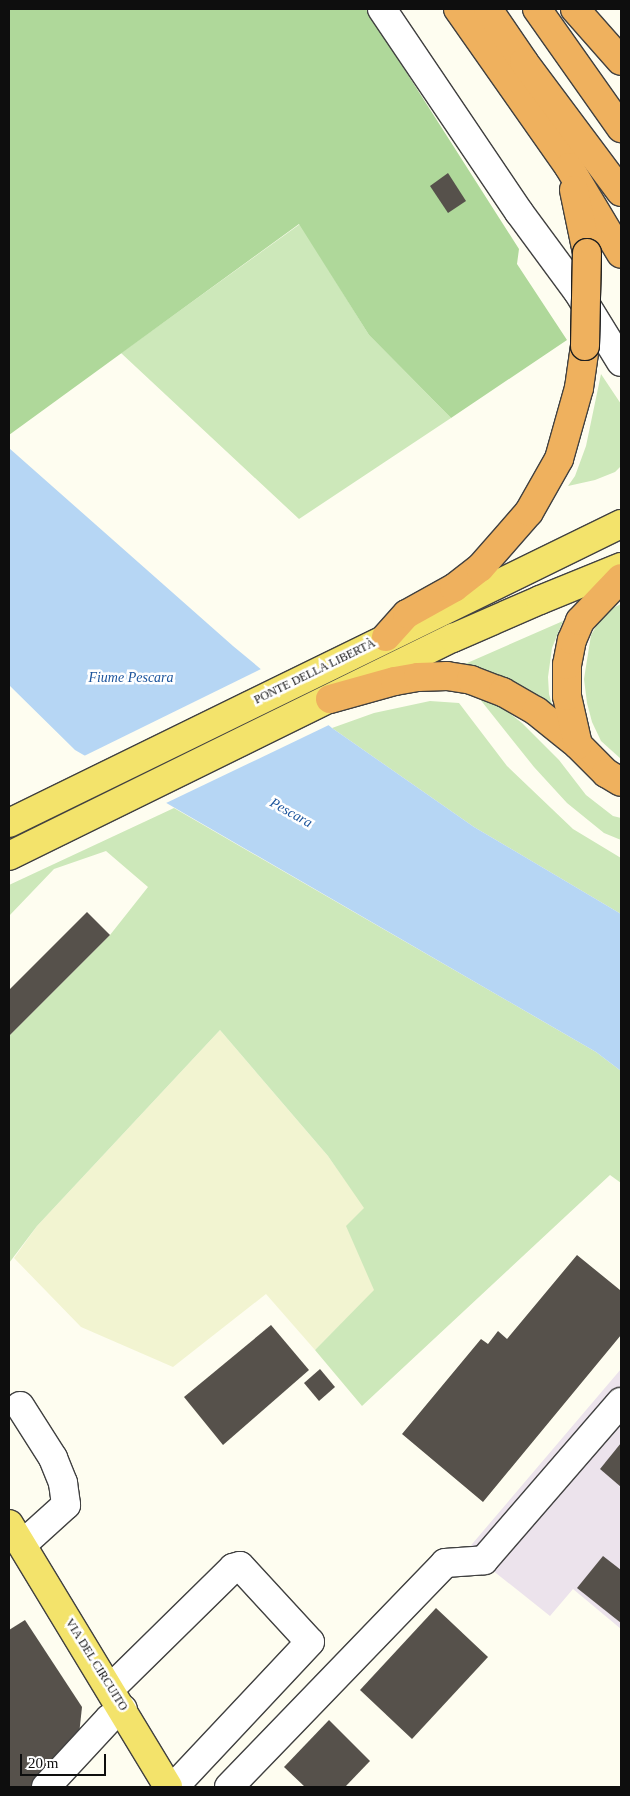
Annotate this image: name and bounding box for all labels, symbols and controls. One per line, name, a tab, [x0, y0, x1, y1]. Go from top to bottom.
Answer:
street label: PONTE DELLA LIBERTÀ	[252, 636, 378, 708]
water label: Fiume Pescara	[88, 670, 174, 686]
water label: Pescara	[267, 795, 315, 831]
street label: VIA DEL CIRCUITO	[62, 1616, 130, 1714]
scale bar	[22, 1744, 109, 1776]
text: 20 m	[28, 1755, 58, 1771]

